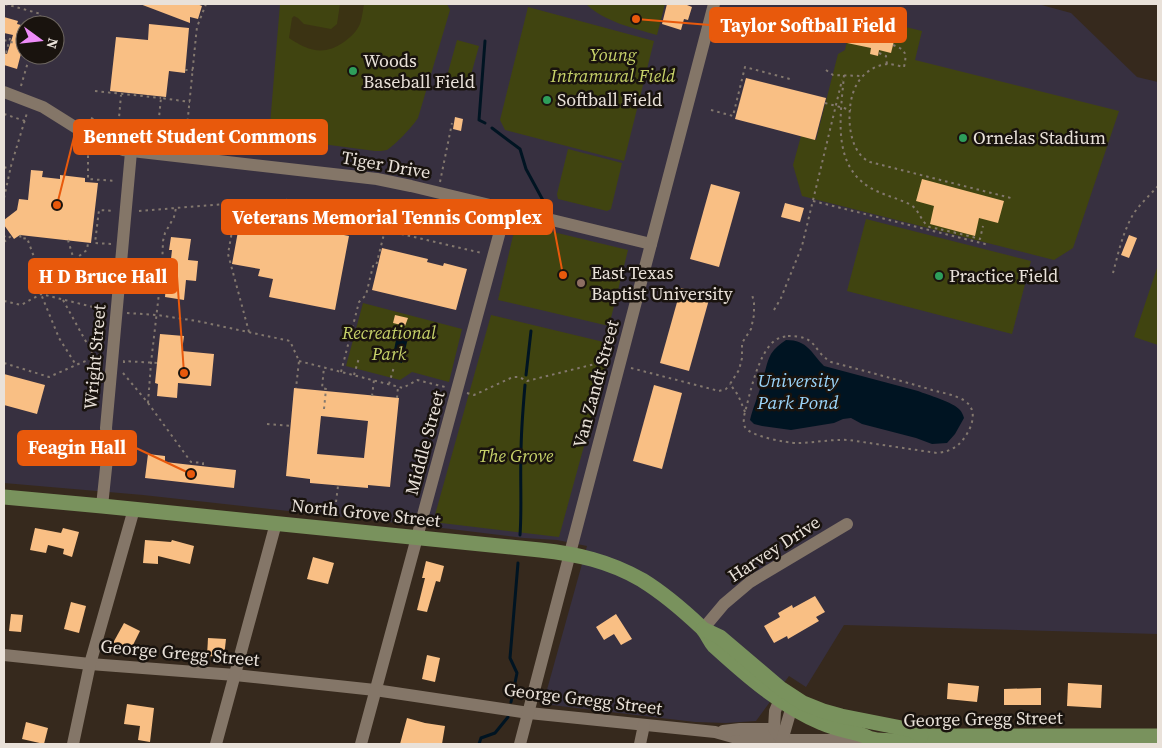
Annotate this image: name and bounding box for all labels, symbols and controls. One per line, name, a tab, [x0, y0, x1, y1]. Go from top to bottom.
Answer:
callout: Taylor Softball Field	[710, 8, 906, 42]
text: Taylor Softball Field	[720, 12, 896, 38]
north arrow	[15, 15, 65, 65]
text: N	[42, 36, 64, 51]
park label: Young Intramural Field	[550, 42, 676, 88]
place label: Woods Baseball Field	[363, 48, 475, 94]
marker: Woods Baseball Field	[347, 65, 359, 77]
place label: Softball Field	[557, 87, 662, 112]
marker: Softball Field	[541, 94, 553, 106]
callout: Bennett Student Commons	[74, 120, 327, 154]
text: Bennett Student Commons	[83, 123, 317, 149]
place label: Ornelas Stadium	[973, 125, 1106, 150]
marker: Ornelas Stadium	[957, 132, 969, 144]
street label: Tiger Drive	[340, 144, 432, 185]
callout: Veterans Memorial Tennis Complex	[222, 200, 552, 234]
text: Veterans Memorial Tennis Complex	[232, 204, 542, 230]
callout: H D Bruce Hall	[29, 259, 177, 293]
place label: East Texas Baptist University	[591, 260, 733, 306]
text: H D Bruce Hall	[39, 263, 167, 289]
place label: Practice Field	[949, 263, 1058, 288]
marker: Practice Field	[933, 270, 945, 282]
marker: East Texas Baptist University	[575, 277, 587, 289]
street label: Wright Street	[77, 303, 112, 411]
street label: Van Zandt Street	[566, 317, 625, 451]
park label: Recreational Park	[341, 320, 436, 366]
water label: University Park Pond	[756, 367, 840, 415]
street label: Middle Street	[399, 388, 451, 498]
callout: Feagin Hall	[18, 431, 136, 465]
text: Feagin Hall	[28, 434, 126, 460]
park label: The Grove	[479, 443, 554, 468]
street label: North Grove Street	[290, 492, 442, 533]
street label: Harvey Drive	[723, 509, 825, 588]
street label: George Gregg Street	[100, 633, 261, 672]
street label: George Gregg Street	[502, 676, 664, 721]
street label: George Gregg Street	[903, 705, 1063, 732]

